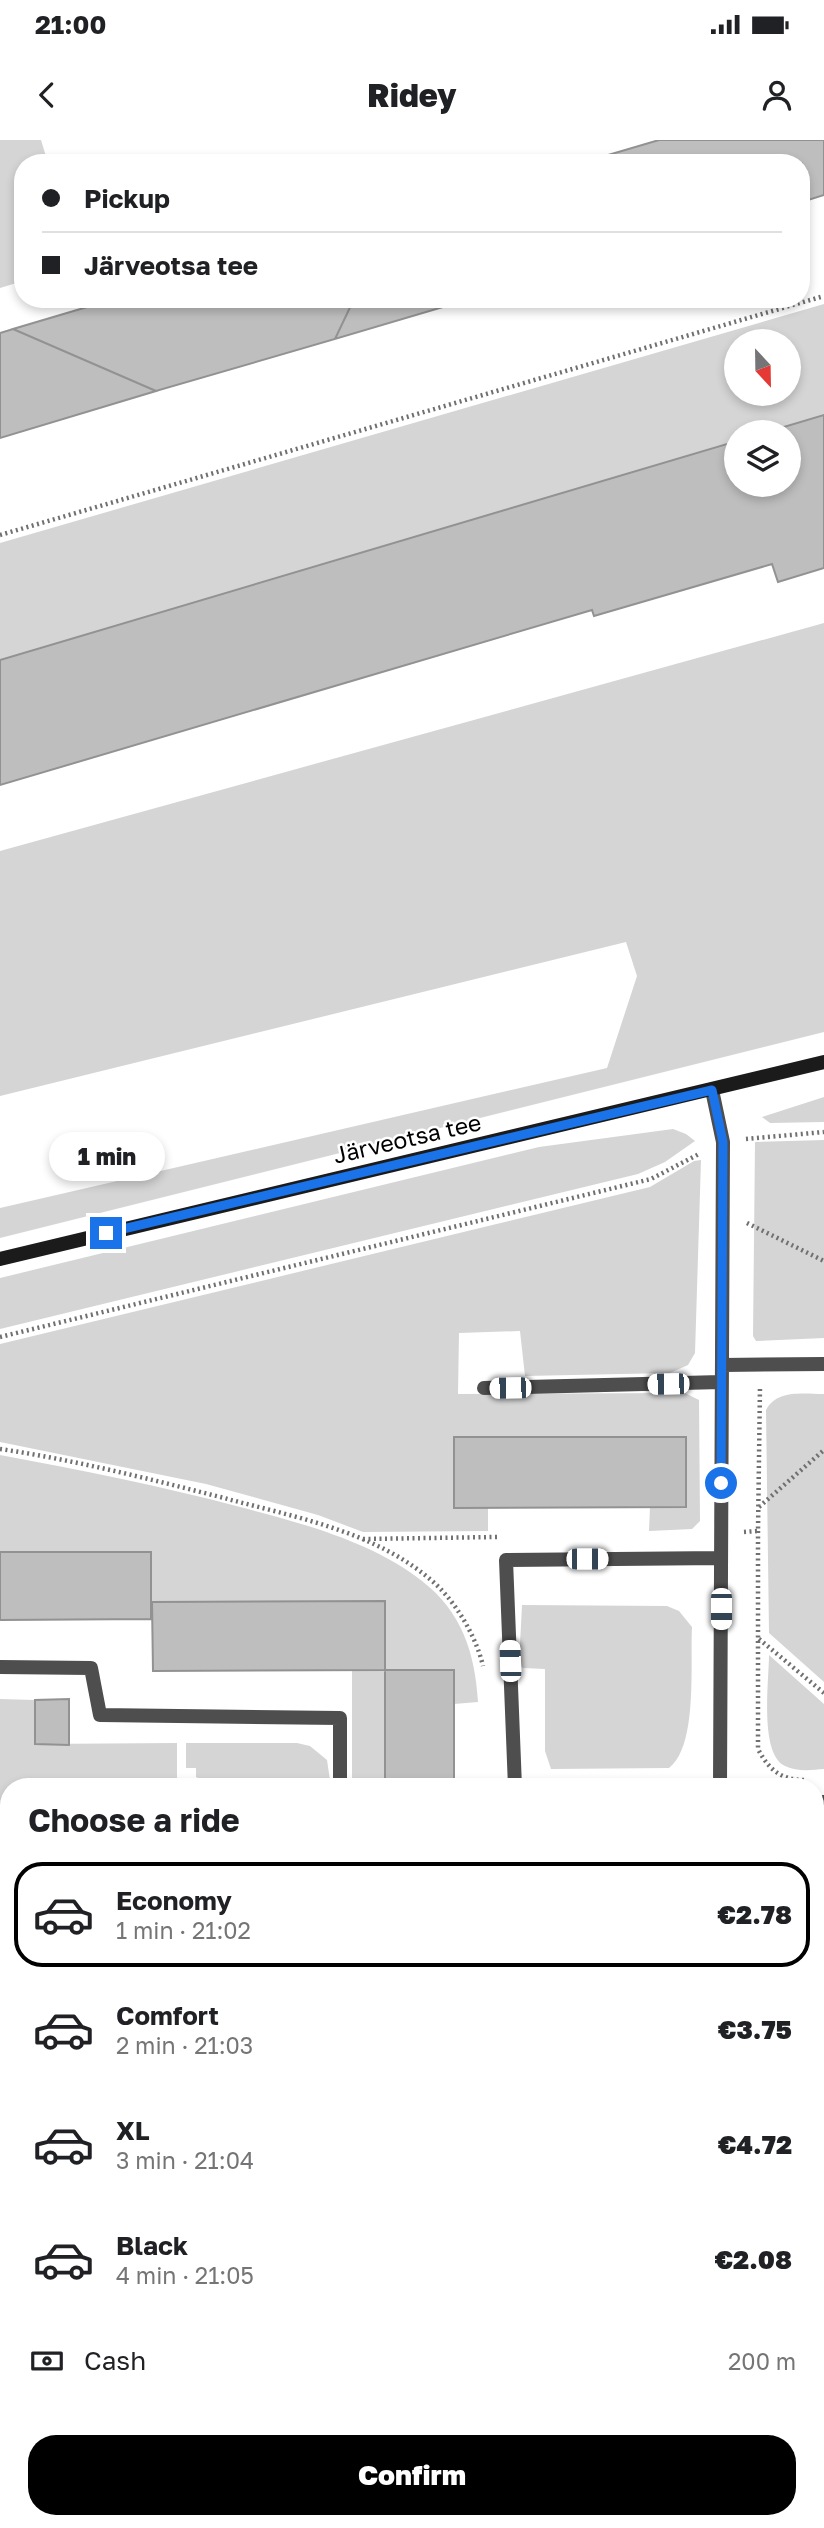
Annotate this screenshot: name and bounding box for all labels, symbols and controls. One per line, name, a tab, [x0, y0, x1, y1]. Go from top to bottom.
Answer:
text: 21:00	[35, 9, 106, 40]
icon: back	[28, 76, 66, 114]
text: Ridey	[367, 76, 457, 114]
icon: person	[758, 76, 796, 114]
text: Pickup	[84, 183, 170, 214]
text: Järveotsa tee	[84, 250, 258, 281]
north arrow	[724, 329, 802, 406]
map controls	[724, 329, 801, 497]
button: layers	[724, 420, 801, 497]
street label: Järveotsa tee	[330, 1107, 484, 1169]
callout: 1 min	[48, 1132, 164, 1180]
text: 1 min	[78, 1142, 136, 1170]
route end	[90, 1217, 122, 1249]
car	[647, 1373, 690, 1395]
car	[489, 1377, 532, 1399]
route start	[705, 1467, 737, 1499]
car	[567, 1549, 609, 1570]
car	[711, 1588, 732, 1630]
car	[499, 1640, 522, 1682]
text: Choose a ride	[28, 1801, 240, 1839]
icon: car	[32, 1883, 95, 1946]
text: Economy	[116, 1885, 232, 1916]
text: €2.78	[717, 1899, 792, 1930]
text: 1 min · 21:02	[116, 1916, 251, 1944]
icon: car	[32, 1998, 95, 2061]
text: Comfort	[116, 2000, 219, 2031]
text: €3.75	[718, 2014, 792, 2045]
text: 2 min · 21:03	[116, 2031, 253, 2059]
icon: car	[32, 2113, 95, 2176]
text: XL	[116, 2115, 150, 2146]
text: €4.72	[718, 2129, 792, 2160]
text: 3 min · 21:04	[116, 2146, 254, 2174]
icon: car	[32, 2228, 95, 2291]
text: Black	[116, 2230, 188, 2261]
text: €2.08	[714, 2244, 792, 2275]
text: 4 min · 21:05	[116, 2261, 254, 2289]
icon: cash	[28, 2342, 66, 2380]
text: Cash	[84, 2345, 146, 2376]
text: 200 m	[728, 2347, 796, 2375]
button: Confirm	[28, 2435, 796, 2515]

